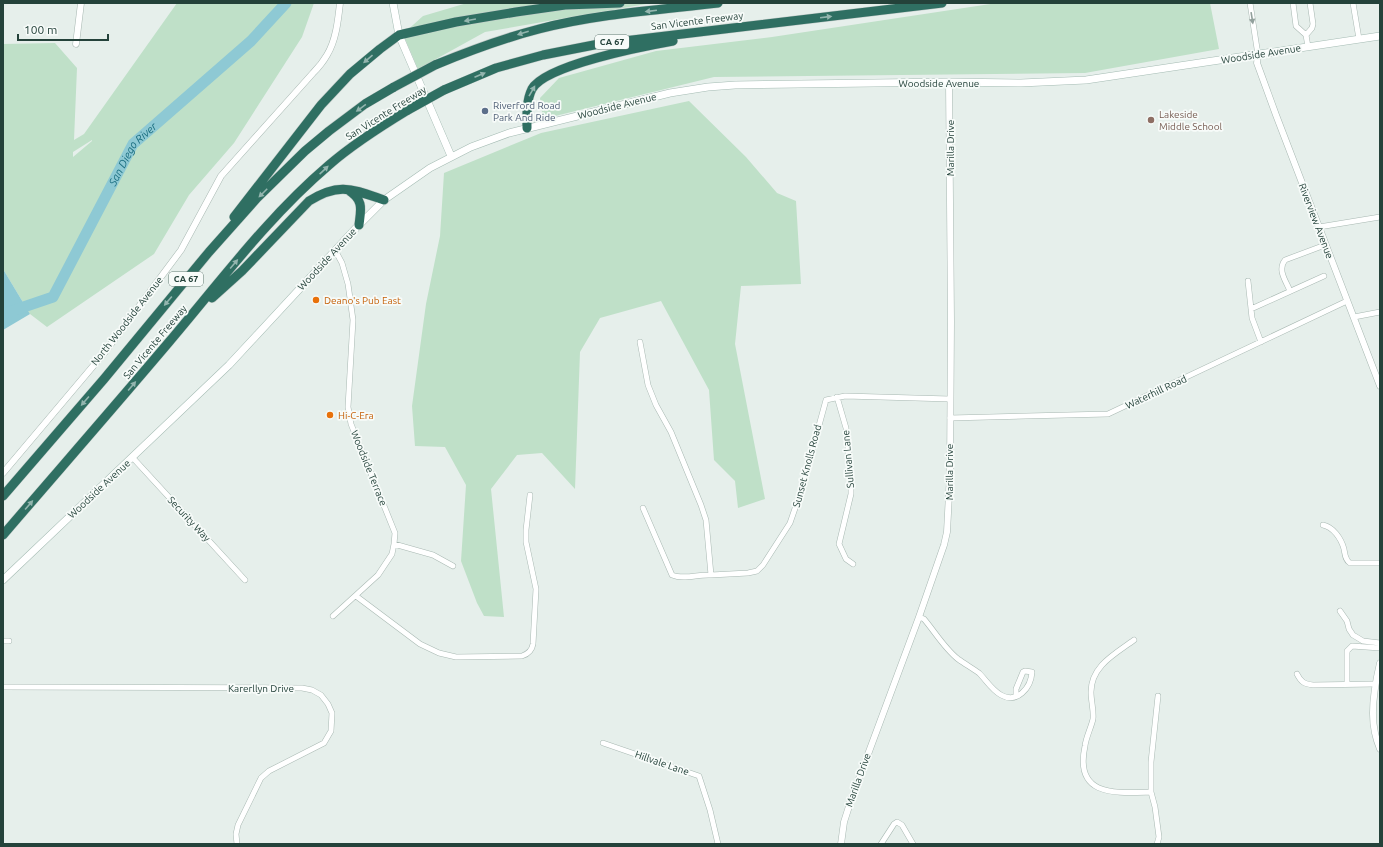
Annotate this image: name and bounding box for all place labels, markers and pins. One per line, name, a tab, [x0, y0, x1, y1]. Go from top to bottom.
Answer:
place label: Riverford Road Park And Ride	[493, 100, 561, 123]
marker: Riverford Road Park And Ride	[480, 106, 490, 116]
place label: Lakeside Middle School	[1159, 109, 1223, 132]
marker: Lakeside Middle School	[1146, 115, 1156, 125]
marker: Deano's Pub East	[311, 295, 321, 305]
place label: Deano's Pub East	[324, 295, 401, 306]
marker: Hi-C-Era	[325, 410, 335, 420]
place label: Hi-C-Era	[338, 410, 374, 421]

